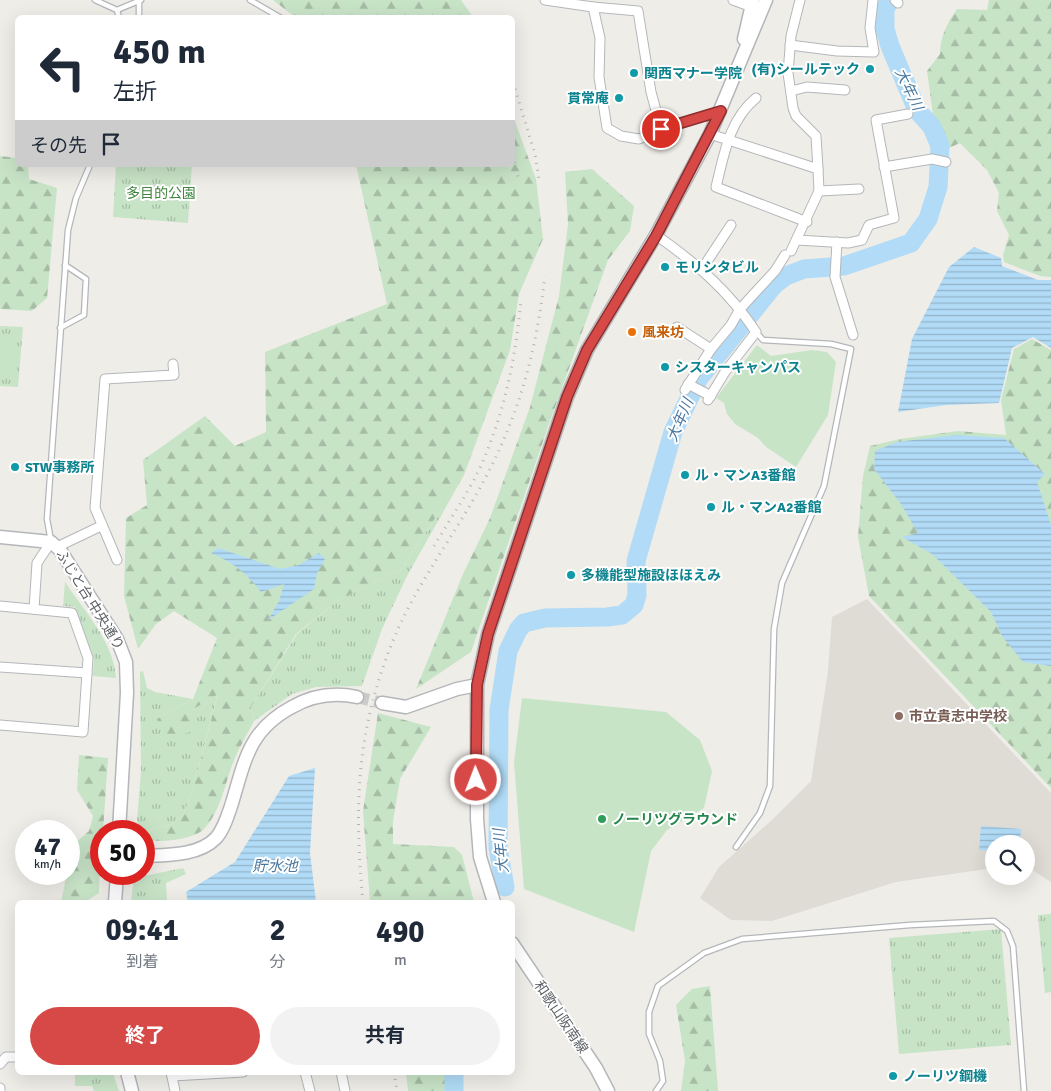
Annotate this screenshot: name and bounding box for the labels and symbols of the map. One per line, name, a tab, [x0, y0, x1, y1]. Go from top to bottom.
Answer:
place label: (有)シールテック	[752, 61, 860, 78]
marker: (有)シールテック	[864, 63, 876, 75]
place label: 関西マナー学院	[644, 65, 742, 82]
water label: 大年川	[891, 65, 928, 115]
marker: 関西マナー学院	[628, 67, 640, 79]
place label: 貫常庵	[567, 90, 609, 107]
marker: 貫常庵	[613, 92, 625, 104]
pin	[640, 108, 682, 150]
park label: 多目的公園	[126, 185, 196, 202]
place label: モリシタビル	[675, 259, 759, 276]
marker: モリシタビル	[659, 261, 671, 273]
place label: 風来坊	[642, 324, 684, 341]
marker: 風来坊	[626, 326, 638, 338]
place label: シスターキャンパス	[675, 359, 801, 376]
marker: シスターキャンパス	[659, 361, 671, 373]
water label: 大年川	[663, 394, 698, 444]
place label: STW事務所	[25, 459, 94, 476]
marker: STW事務所	[9, 461, 21, 473]
place label: ル・マンA3番館	[695, 467, 796, 484]
marker: ル・マンA3番館	[679, 469, 691, 481]
place label: ル・マンA2番館	[721, 499, 822, 516]
marker: ル・マンA2番館	[705, 501, 717, 513]
street label: ふじと台 中央通り	[52, 547, 128, 653]
place label: 多機能型施設ほほえみ	[581, 567, 721, 584]
marker: 多機能型施設ほほえみ	[565, 569, 577, 581]
place label: 市立貴志中学校	[909, 708, 1007, 725]
marker: 市立貴志中学校	[893, 710, 905, 722]
position arrow	[449, 753, 501, 805]
place label: ノーリツグラウンド	[612, 811, 738, 828]
marker: ノーリツグラウンド	[596, 813, 608, 825]
speed limit sign: 50	[90, 820, 155, 885]
water label: 大年川	[489, 826, 512, 874]
water label: 貯水池	[252, 857, 299, 875]
street label: 和歌山阪南線	[530, 977, 592, 1057]
place label: ノーリツ鋼機	[903, 1068, 987, 1085]
marker: ノーリツ鋼機	[887, 1070, 899, 1082]

